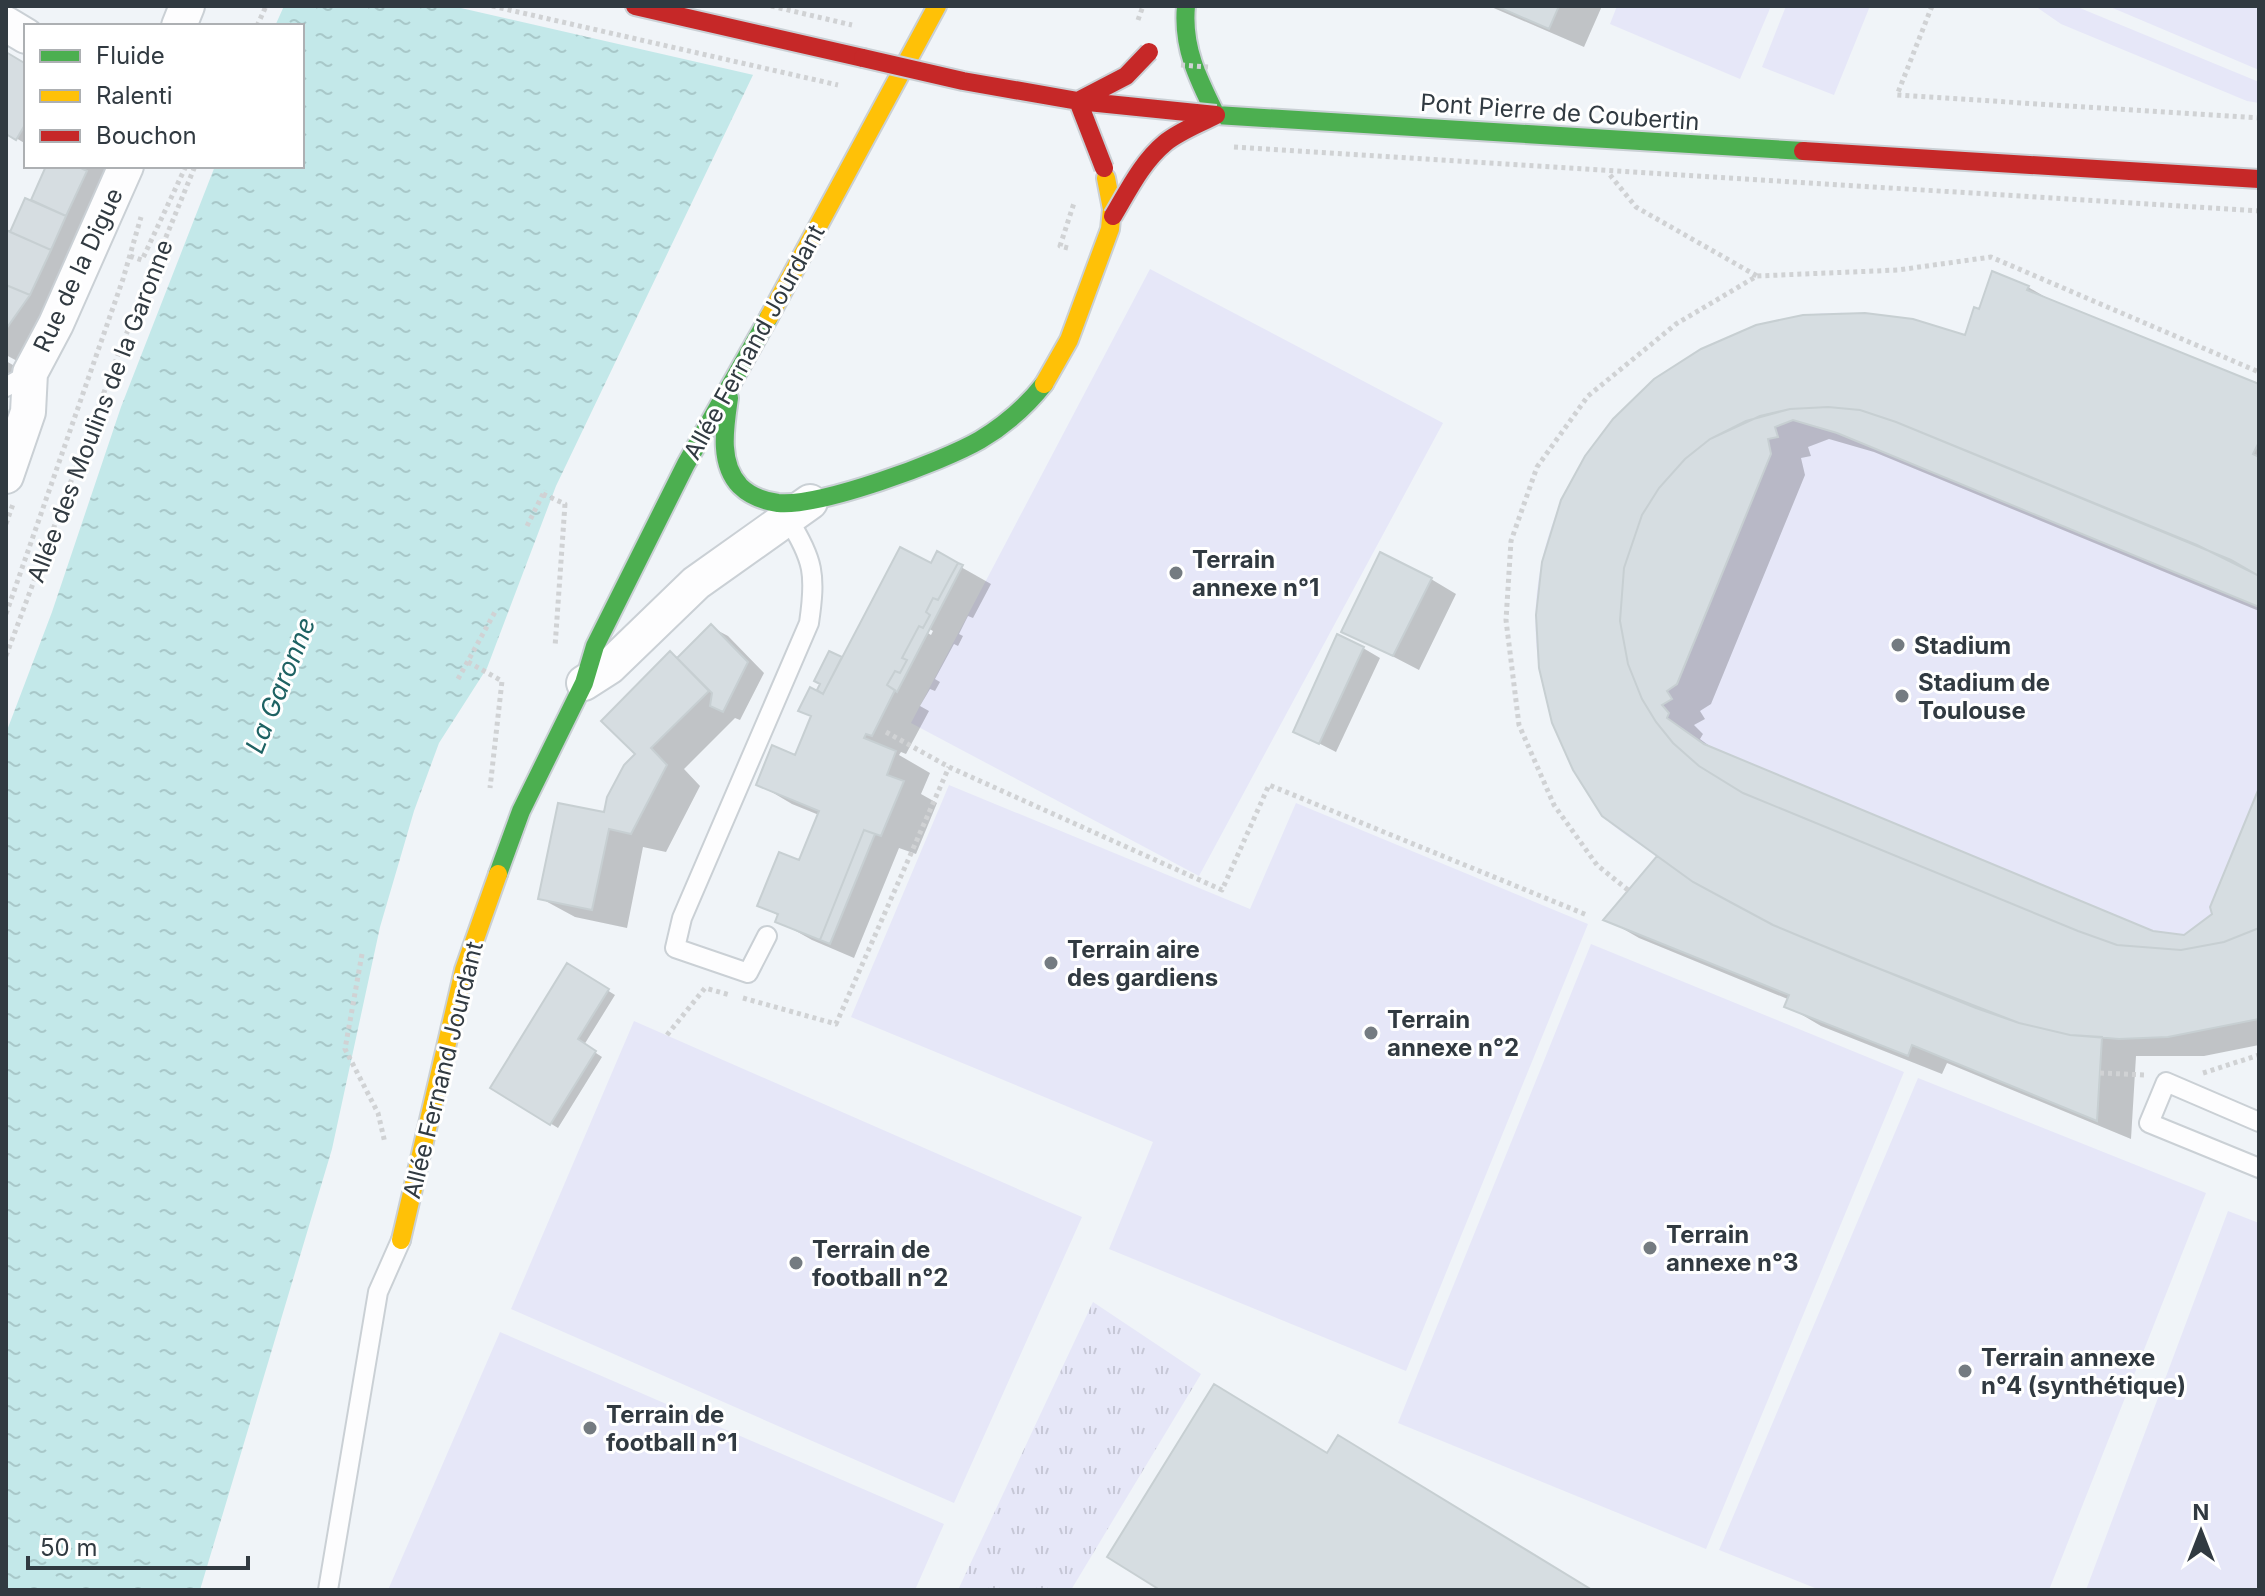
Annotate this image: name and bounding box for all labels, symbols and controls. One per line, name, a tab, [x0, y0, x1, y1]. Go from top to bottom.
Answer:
legend	[24, 24, 304, 168]
text: Fluide	[96, 41, 165, 70]
text: Ralenti	[96, 81, 172, 110]
street label: Pont Pierre de Coubertin	[1419, 88, 1701, 136]
text: Bouchon	[96, 121, 197, 150]
street label: Rue de la Digue	[27, 183, 129, 357]
street label: Allée Fernand Jourdant	[677, 219, 831, 464]
street label: Allée des Moulins de la Garonne	[21, 236, 179, 586]
place label: Terrain annexe n°1	[1192, 545, 1319, 602]
marker: Terrain annexe n°1	[1167, 564, 1185, 582]
water label: La Garonne	[239, 612, 321, 758]
place label: Stadium	[1914, 631, 2011, 660]
marker: Stadium	[1889, 636, 1907, 654]
place label: Stadium de Toulouse	[1918, 668, 2050, 725]
marker: Stadium de Toulouse	[1893, 687, 1911, 705]
place label: Terrain aire des gardiens	[1067, 935, 1218, 992]
street label: Allée Fernand Jourdant	[397, 938, 489, 1202]
marker: Terrain aire des gardiens	[1042, 954, 1060, 972]
place label: Terrain annexe n°2	[1387, 1005, 1519, 1062]
marker: Terrain annexe n°2	[1362, 1024, 1380, 1042]
place label: Terrain annexe n°3	[1666, 1220, 1799, 1277]
place label: Terrain de football n°2	[812, 1235, 948, 1292]
marker: Terrain annexe n°3	[1641, 1239, 1659, 1257]
marker: Terrain de football n°2	[787, 1254, 805, 1272]
place label: Terrain annexe n°4 (synthétique)	[1981, 1343, 2186, 1400]
marker: Terrain annexe n°4 (synthétique)	[1956, 1362, 1974, 1380]
place label: Terrain de football n°1	[606, 1400, 738, 1457]
marker: Terrain de football n°1	[581, 1419, 599, 1437]
north arrow	[2161, 1492, 2241, 1572]
text: N	[2193, 1499, 2209, 1525]
scale bar	[28, 1520, 248, 1570]
text: 50 m	[40, 1533, 98, 1562]

